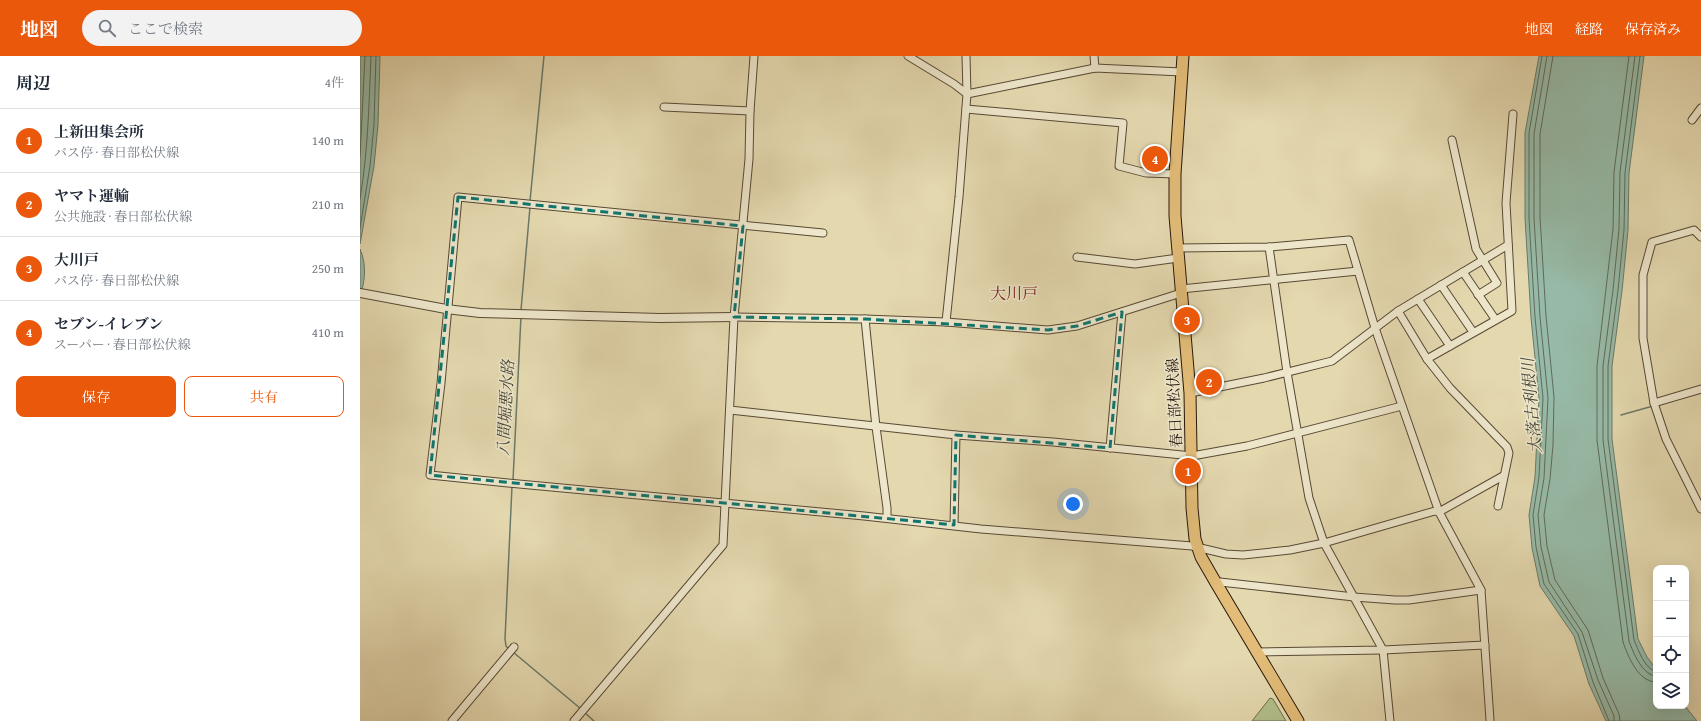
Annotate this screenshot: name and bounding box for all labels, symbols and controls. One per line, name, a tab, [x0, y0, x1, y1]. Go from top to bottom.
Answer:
search box	[82, 10, 362, 46]
text: 地図	[20, 15, 58, 43]
icon: search	[96, 17, 118, 39]
text: ここで検索	[128, 18, 203, 39]
text: 地図	[1525, 19, 1553, 39]
text: 経路	[1575, 19, 1603, 39]
text: 保存済み	[1625, 19, 1681, 39]
text: 周辺	[16, 70, 50, 95]
text: 4件	[325, 73, 344, 92]
text: 上新田集会所	[54, 121, 144, 142]
text: 1	[26, 131, 32, 150]
text: 140 m	[312, 131, 344, 150]
text: バス停 · 春日部松伏線	[54, 143, 179, 162]
pin: 4	[1142, 144, 1168, 174]
text: ヤマト運輸	[54, 185, 129, 206]
text: 2	[26, 195, 32, 214]
text: 210 m	[312, 195, 344, 214]
text: 公共施設 · 春日部松伏線	[54, 207, 192, 226]
text: 大川戸	[54, 249, 99, 270]
text: 3	[26, 259, 32, 278]
text: 250 m	[312, 259, 344, 278]
text: バス停 · 春日部松伏線	[54, 271, 179, 290]
district label: 大川戸	[990, 281, 1038, 305]
pin: 3	[1174, 305, 1200, 335]
text: セブン-イレブン	[54, 313, 163, 334]
text: 4	[26, 323, 32, 342]
text: 410 m	[312, 323, 344, 342]
text: スーパー · 春日部松伏線	[54, 335, 191, 354]
water label: 大落古利根川	[1515, 355, 1547, 455]
water label: 八間堀悪水路	[491, 358, 520, 457]
street label: 春日部松伏線	[1161, 358, 1187, 448]
pin: 2	[1196, 367, 1222, 397]
button: 保存	[16, 376, 176, 417]
button: 共有	[184, 376, 344, 417]
pin: 1	[1175, 456, 1201, 486]
your location	[1063, 494, 1083, 514]
map controls	[1653, 565, 1689, 709]
button: +	[1653, 565, 1689, 601]
button: −	[1653, 601, 1689, 637]
button: locate	[1653, 637, 1689, 673]
button: layers	[1653, 673, 1689, 709]

